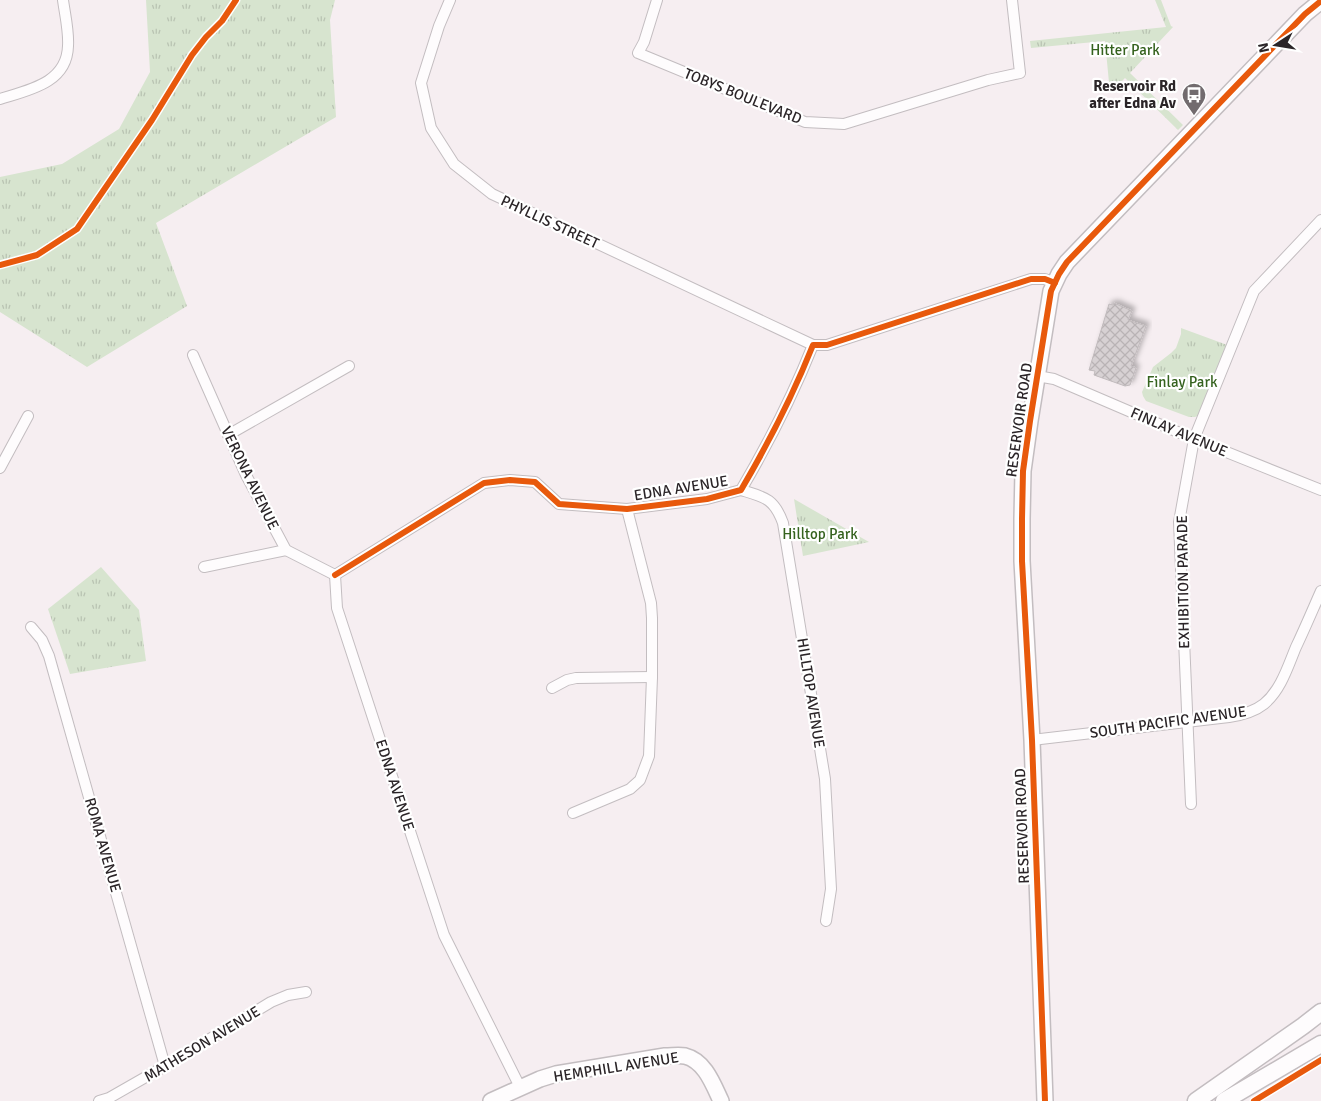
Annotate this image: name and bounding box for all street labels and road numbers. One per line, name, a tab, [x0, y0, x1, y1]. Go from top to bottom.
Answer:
street label: TOBYS BOULEVARD	[682, 64, 804, 128]
street label: PHYLLIS STREET	[498, 191, 603, 253]
street label: RESERVOIR ROAD	[1002, 362, 1036, 478]
street label: FINLAY AVENUE	[1128, 403, 1230, 461]
street label: VERONA AVENUE	[217, 423, 283, 533]
street label: EDNA AVENUE	[633, 472, 729, 504]
street label: EXHIBITION PARADE	[1173, 515, 1193, 649]
street label: HILLTOP AVENUE	[793, 637, 829, 749]
street label: SOUTH PACIFIC AVENUE	[1089, 702, 1247, 742]
street label: EDNA AVENUE	[372, 737, 418, 833]
street label: RESERVOIR ROAD	[1011, 768, 1033, 884]
street label: ROMA AVENUE	[81, 796, 125, 894]
street label: MATHESON AVENUE	[141, 1002, 263, 1086]
street label: HEMPHILL AVENUE	[552, 1048, 680, 1086]

